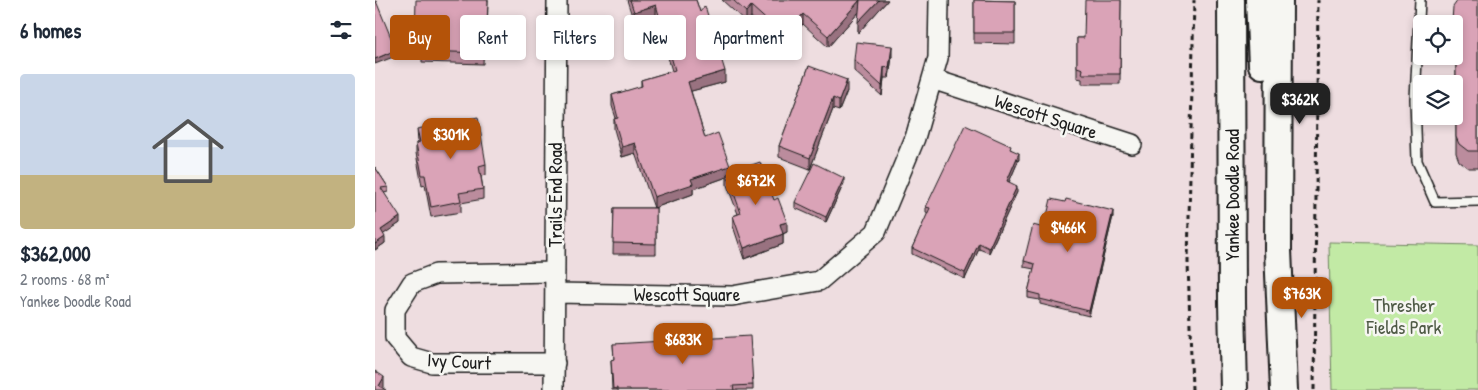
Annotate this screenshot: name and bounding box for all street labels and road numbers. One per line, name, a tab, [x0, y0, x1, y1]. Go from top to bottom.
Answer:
street label: Wescott Square	[991, 87, 1101, 145]
street label: Yankee Doodle Road	[1219, 129, 1245, 261]
street label: Trails End Road	[542, 142, 568, 247]
street label: Wescott Square	[634, 281, 741, 307]
street label: Ivy Court	[426, 346, 492, 376]

